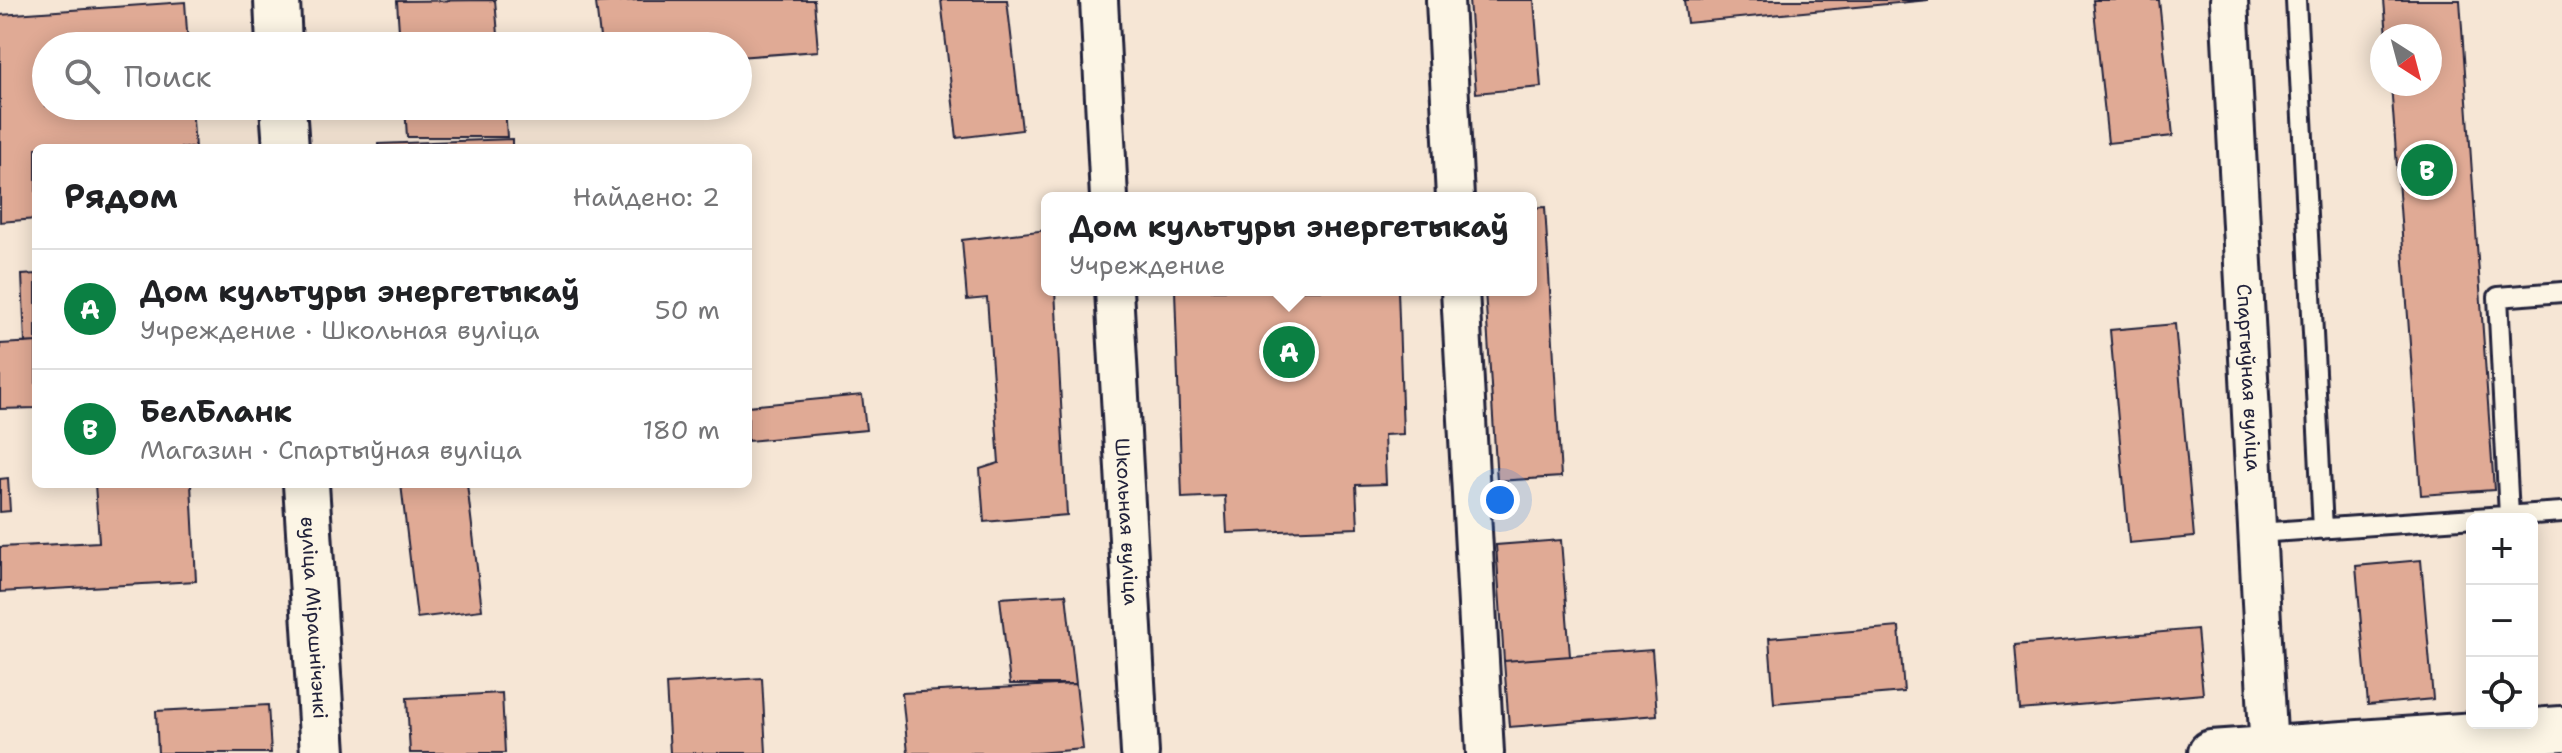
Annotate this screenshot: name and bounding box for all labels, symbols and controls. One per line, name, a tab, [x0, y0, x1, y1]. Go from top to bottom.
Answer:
north arrow	[2370, 24, 2442, 96]
search box	[32, 32, 752, 120]
icon: search	[60, 54, 104, 98]
text: Поиск	[124, 56, 212, 97]
pin: B	[2401, 140, 2453, 200]
text: Рядом	[64, 173, 178, 219]
text: Найдено: 2	[573, 179, 720, 214]
popup	[1041, 192, 1537, 296]
text: Дом культуры энергетыкаў	[1069, 206, 1509, 247]
text: Учреждение	[1069, 247, 1226, 282]
text: Дом культуры энергетыкаў	[140, 271, 580, 312]
street label: Спартыўная вуліца	[2231, 283, 2267, 472]
text: A	[80, 292, 100, 327]
text: 50 m	[655, 292, 720, 327]
text: Учреждение · Школьная вуліца	[140, 312, 539, 347]
pin: A	[1263, 322, 1315, 382]
text: БелБланк	[140, 391, 292, 432]
text: B	[82, 412, 98, 447]
text: 180 m	[642, 412, 720, 447]
text: Магазин · Спартыўная вуліца	[140, 432, 522, 467]
street label: Школьная вуліца	[1109, 437, 1145, 607]
your location	[1480, 480, 1520, 520]
map controls	[2466, 513, 2538, 729]
button: +	[2466, 513, 2538, 585]
street label: вуліца Мірашнічэнкі	[295, 516, 334, 720]
button: −	[2466, 585, 2538, 657]
button: locate	[2466, 657, 2538, 729]

